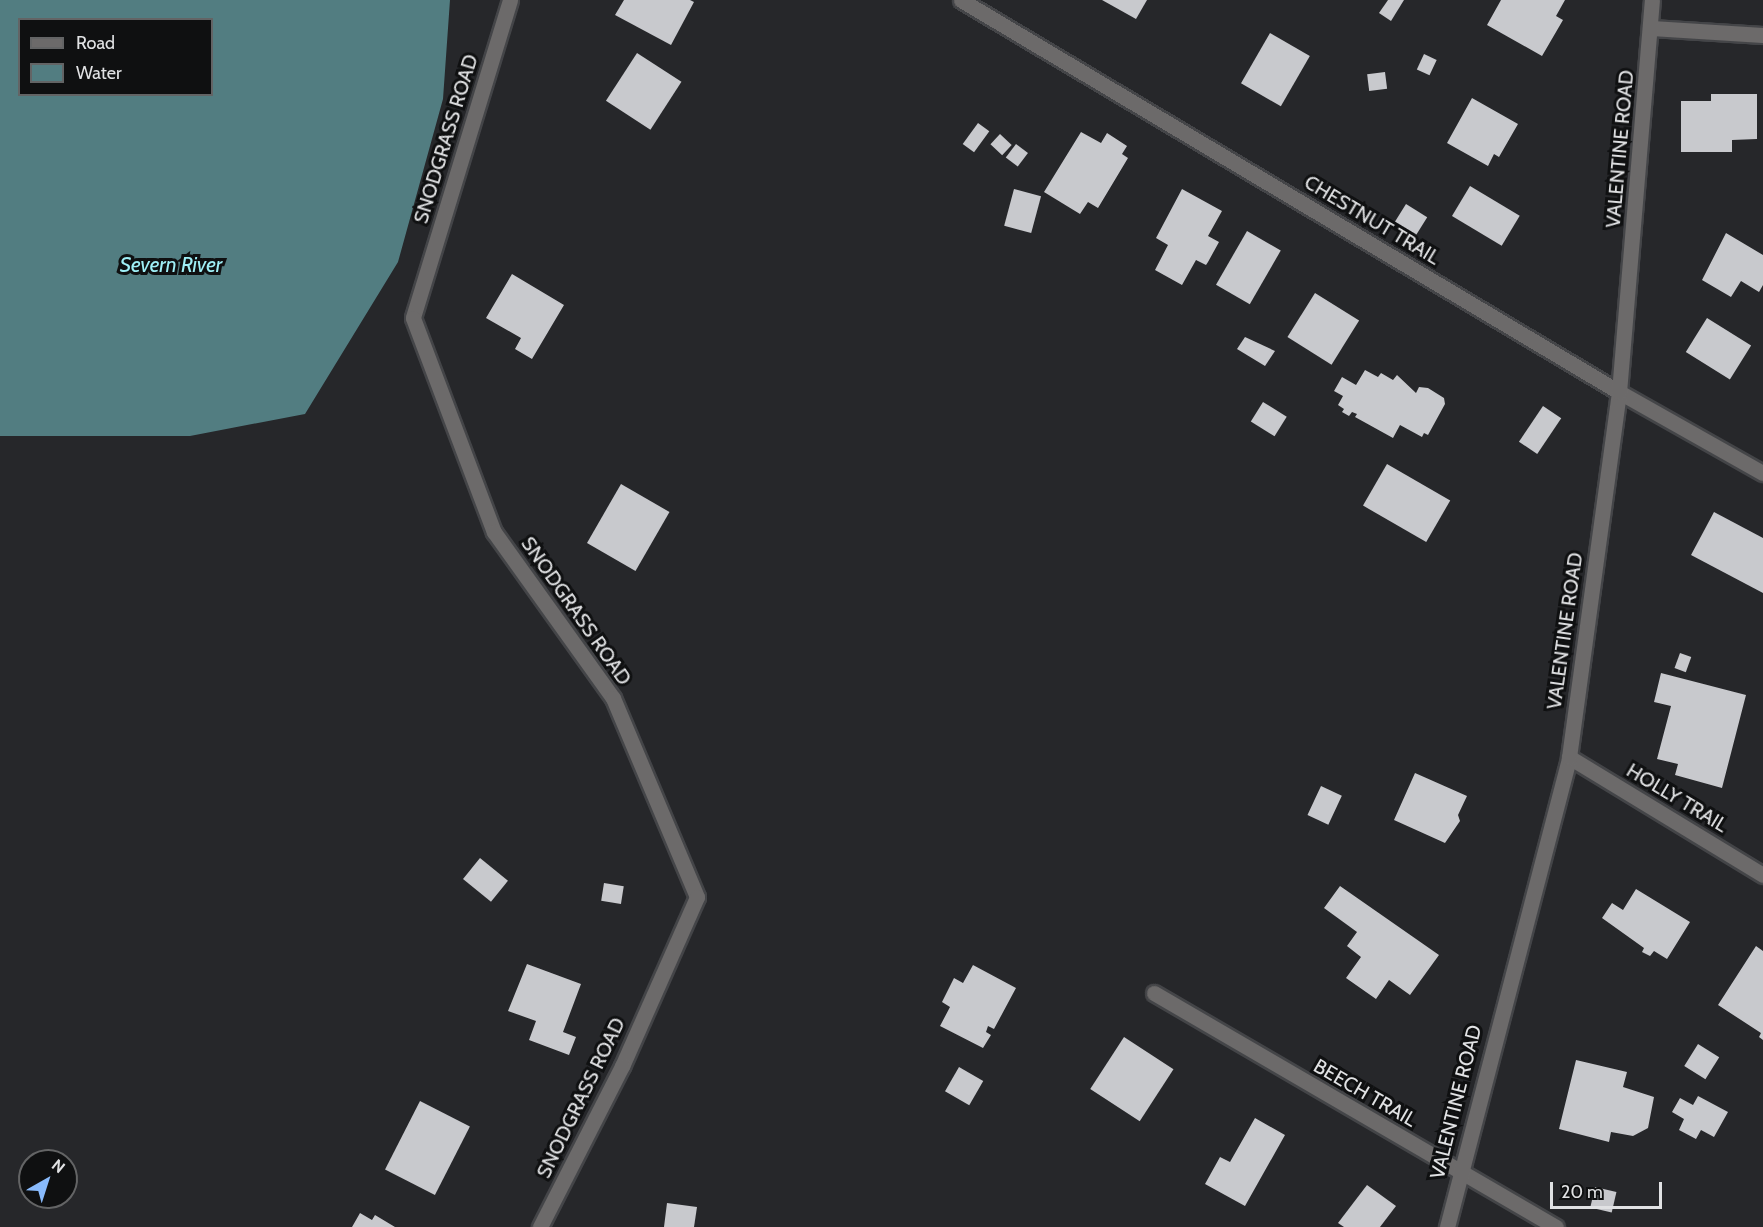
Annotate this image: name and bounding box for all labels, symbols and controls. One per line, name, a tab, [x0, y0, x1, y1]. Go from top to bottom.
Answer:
legend	[18, 18, 213, 96]
text: Road	[76, 32, 115, 54]
street label: SNODGRASS ROAD	[409, 52, 483, 226]
text: Water	[76, 62, 122, 84]
street label: VALENTINE ROAD	[1601, 69, 1639, 229]
street label: CHESTNUT TRAIL	[1300, 170, 1444, 270]
water label: Severn River	[120, 252, 222, 278]
street label: SNODGRASS ROAD	[516, 532, 636, 690]
street label: VALENTINE ROAD	[1542, 551, 1588, 711]
street label: HOLLY TRAIL	[1622, 758, 1732, 838]
street label: SNODGRASS ROAD	[532, 1014, 630, 1182]
street label: VALENTINE ROAD	[1425, 1022, 1487, 1182]
street label: BEECH TRAIL	[1309, 1054, 1421, 1132]
north arrow	[18, 1149, 78, 1209]
text: N	[48, 1155, 69, 1177]
scale bar	[1553, 1170, 1666, 1208]
text: 20 m	[1561, 1181, 1603, 1203]

